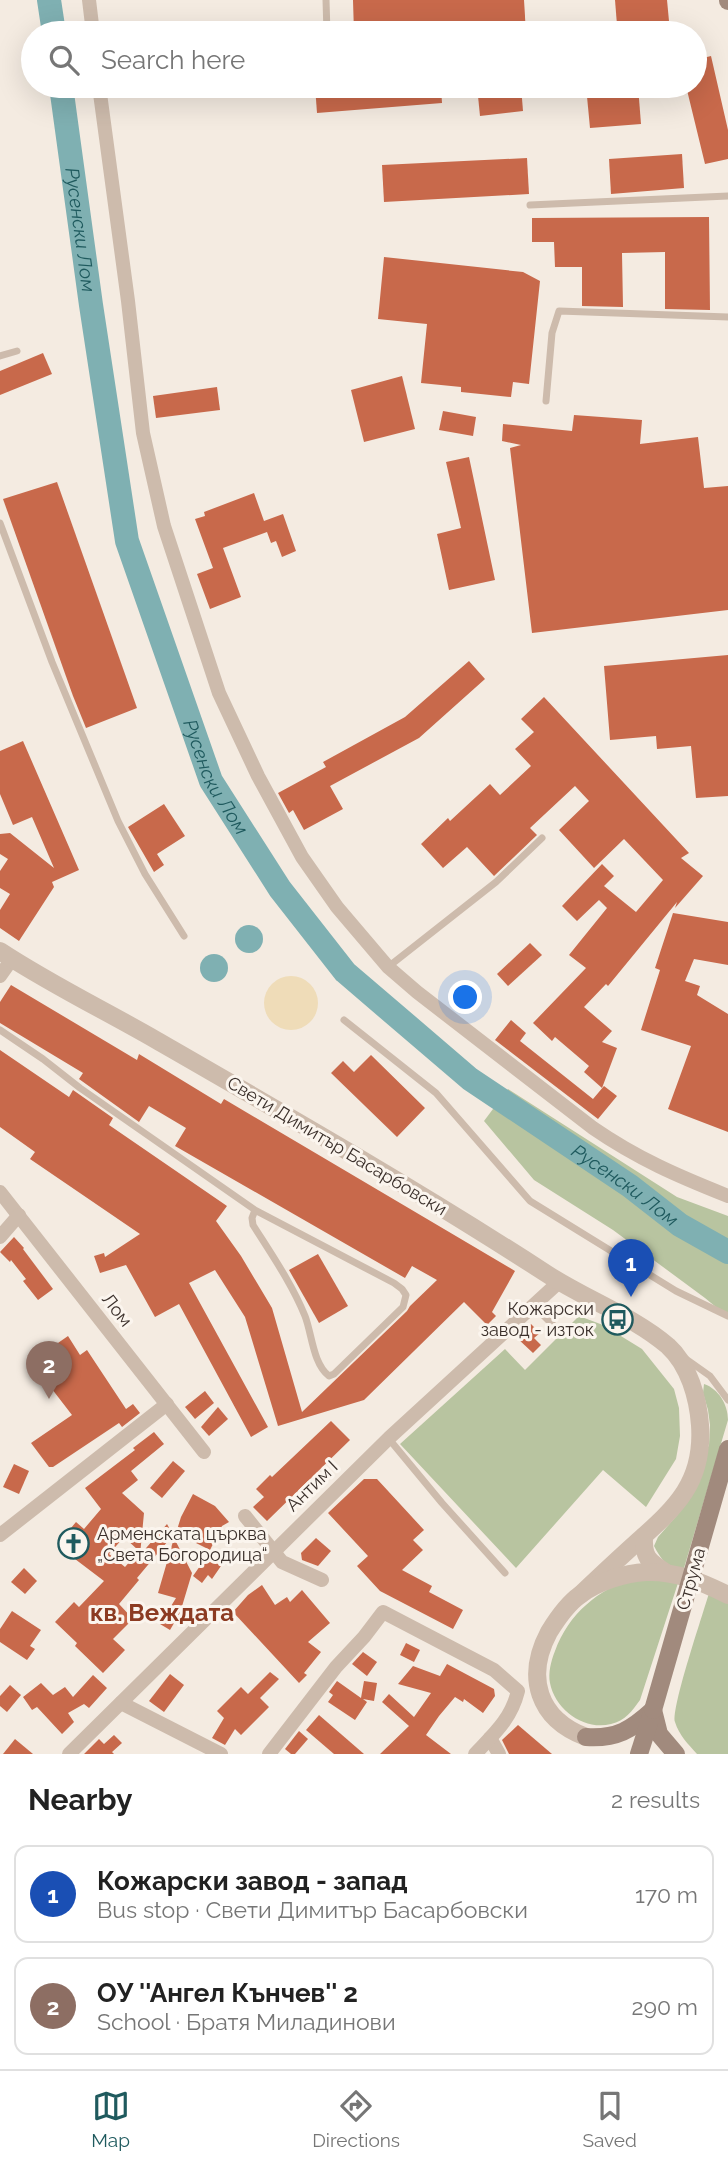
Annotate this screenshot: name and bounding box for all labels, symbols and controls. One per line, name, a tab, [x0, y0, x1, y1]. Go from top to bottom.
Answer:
search box	[21, 21, 707, 98]
icon: search	[45, 41, 83, 79]
text: Search here	[101, 45, 245, 75]
water label: Русенски Лом	[61, 166, 100, 293]
water label: Русенски Лом	[179, 716, 253, 838]
your location	[448, 980, 482, 1014]
street label: Свети Димитър Басарбовски	[224, 1072, 451, 1220]
water label: Русенски Лом	[568, 1139, 683, 1230]
pin: 1	[608, 1239, 654, 1297]
street label: Лом	[98, 1289, 137, 1331]
place label: Кожарски завод - изток	[481, 1298, 594, 1340]
bus stop icon: Кожарски завод - изток	[600, 1302, 634, 1336]
pin: 2	[26, 1341, 72, 1399]
street label: Антим I	[281, 1456, 342, 1515]
place label: Арменската църква „Света Богородица“	[97, 1523, 267, 1565]
church icon: Арменската църква „Света Богородица“	[57, 1527, 91, 1561]
street label: Струма	[672, 1545, 709, 1612]
district label: кв. Веждата	[90, 1598, 234, 1627]
text: Nearby	[28, 1782, 132, 1817]
text: 2 results	[611, 1786, 700, 1813]
text: Кожарски завод - запад	[97, 1866, 408, 1896]
text: 1	[47, 1881, 59, 1908]
text: 170 m	[635, 1881, 698, 1908]
text: Bus stop · Свети Димитър Басарбовски	[97, 1896, 528, 1923]
text: ОУ ''Ангел Кънчев'' 2	[97, 1978, 358, 2008]
text: 2	[47, 1993, 59, 2020]
text: 290 m	[631, 1993, 698, 2020]
text: School · Братя Миладинови	[97, 2008, 396, 2035]
tab: Map	[91, 2087, 130, 2151]
tab: Directions	[312, 2087, 400, 2151]
tab: Saved	[582, 2087, 637, 2151]

